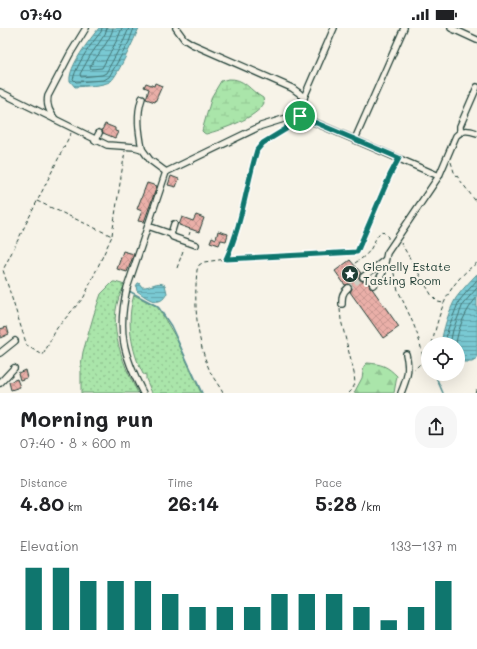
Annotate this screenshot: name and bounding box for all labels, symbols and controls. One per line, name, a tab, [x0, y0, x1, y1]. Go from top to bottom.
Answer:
text: 07:40	[20, 4, 62, 24]
pin	[283, 99, 317, 133]
icon: arrive	[289, 105, 311, 127]
place label: Glenelly Estate Tasting Room	[363, 258, 451, 288]
place icon: Glenelly Estate Tasting Room	[340, 264, 360, 284]
map controls	[421, 337, 465, 381]
button: locate	[421, 337, 465, 381]
text: Morning run	[20, 404, 153, 433]
button: share	[415, 406, 457, 448]
text: 07:40 · 8 × 600 m	[20, 434, 131, 451]
text: Distance	[20, 475, 67, 490]
text: Time	[168, 475, 193, 490]
text: Pace	[315, 475, 342, 490]
text: 4.80	[20, 490, 64, 516]
text: 26:14	[168, 490, 219, 516]
text: 5:28	[315, 490, 357, 516]
text: km	[64, 499, 82, 514]
text: /km	[357, 499, 381, 514]
text: Elevation	[20, 537, 78, 554]
text: 133–137 m	[390, 537, 457, 554]

